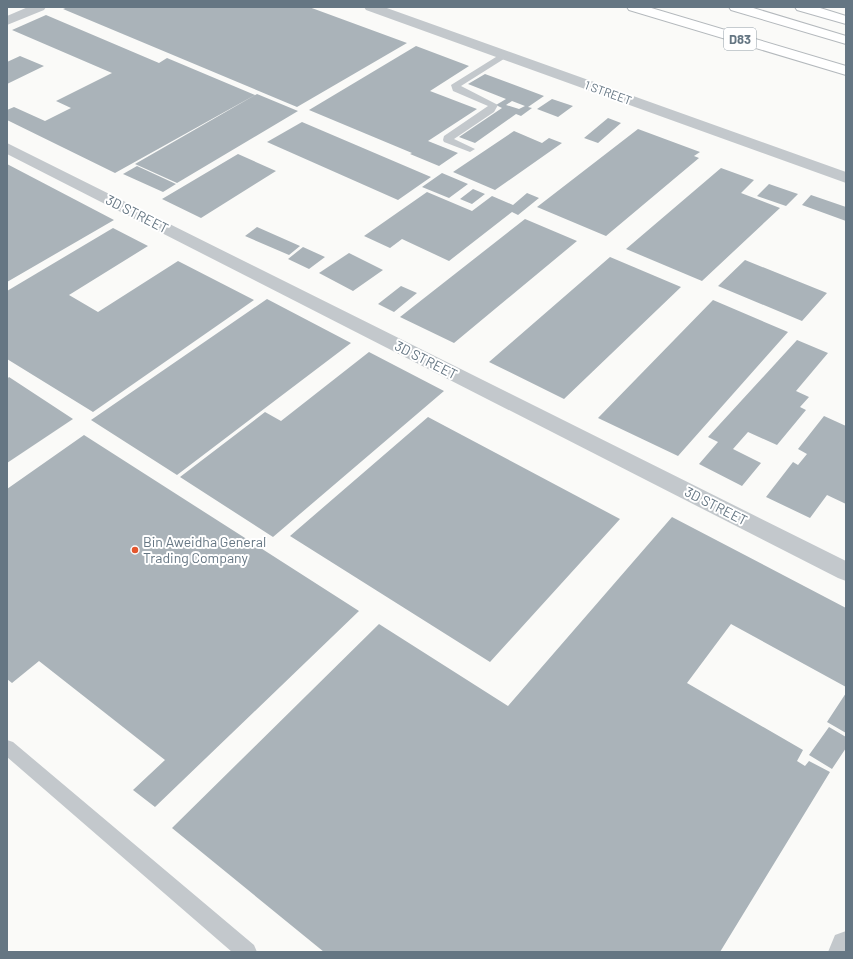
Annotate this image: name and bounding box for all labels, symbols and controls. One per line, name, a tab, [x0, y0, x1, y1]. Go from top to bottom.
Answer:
road number: D83	[724, 28, 756, 50]
street label: 1 STREET	[583, 77, 634, 107]
street label: 3D STREET	[103, 191, 171, 237]
street label: 3D STREET	[392, 337, 460, 383]
street label: 3D STREET	[682, 483, 750, 529]
place label: Bin Aweidha General Trading Company	[143, 533, 266, 566]
marker: Bin Aweidha General Trading Company	[130, 545, 140, 555]

